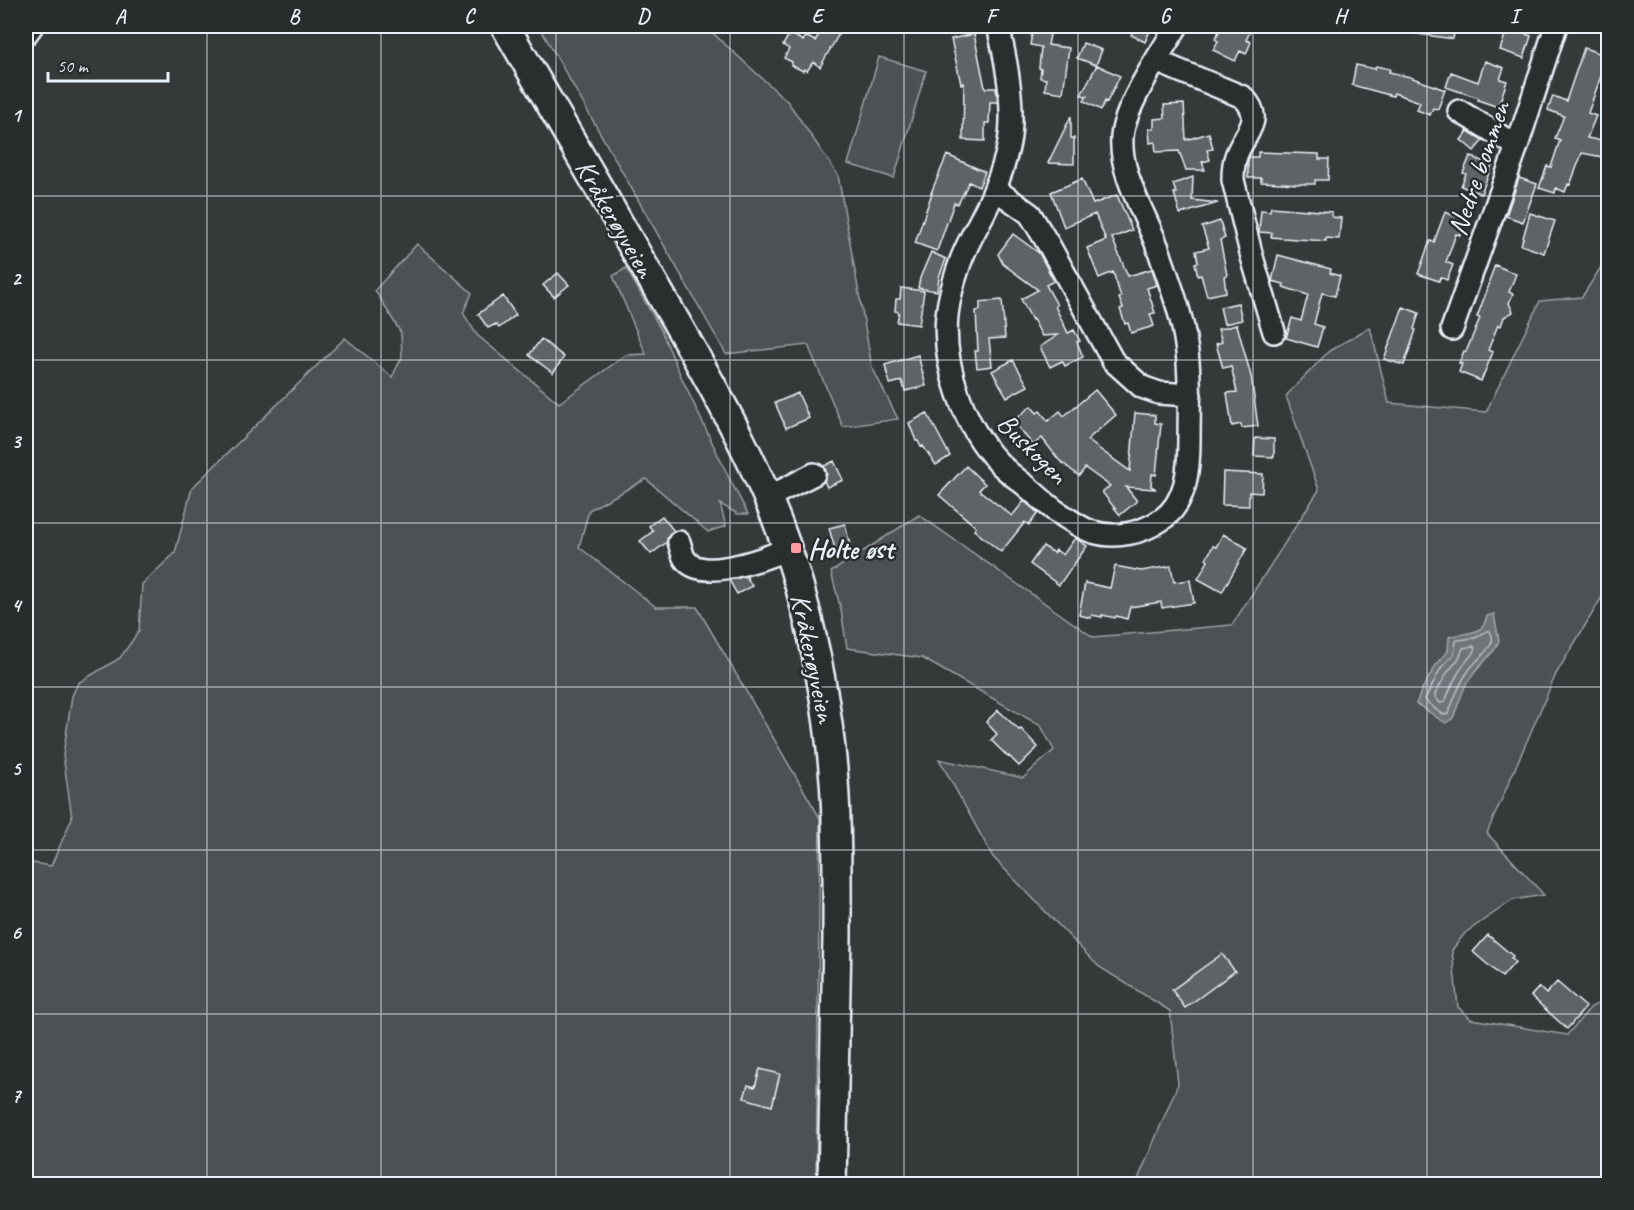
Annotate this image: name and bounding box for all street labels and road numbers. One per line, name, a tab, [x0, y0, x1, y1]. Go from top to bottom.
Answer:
street label: Nedre bommen	[1439, 95, 1518, 240]
street label: Kråkerøyveien	[568, 153, 664, 285]
street label: Buskogen	[990, 405, 1076, 492]
street label: Kråkerøyveien	[783, 591, 845, 727]

